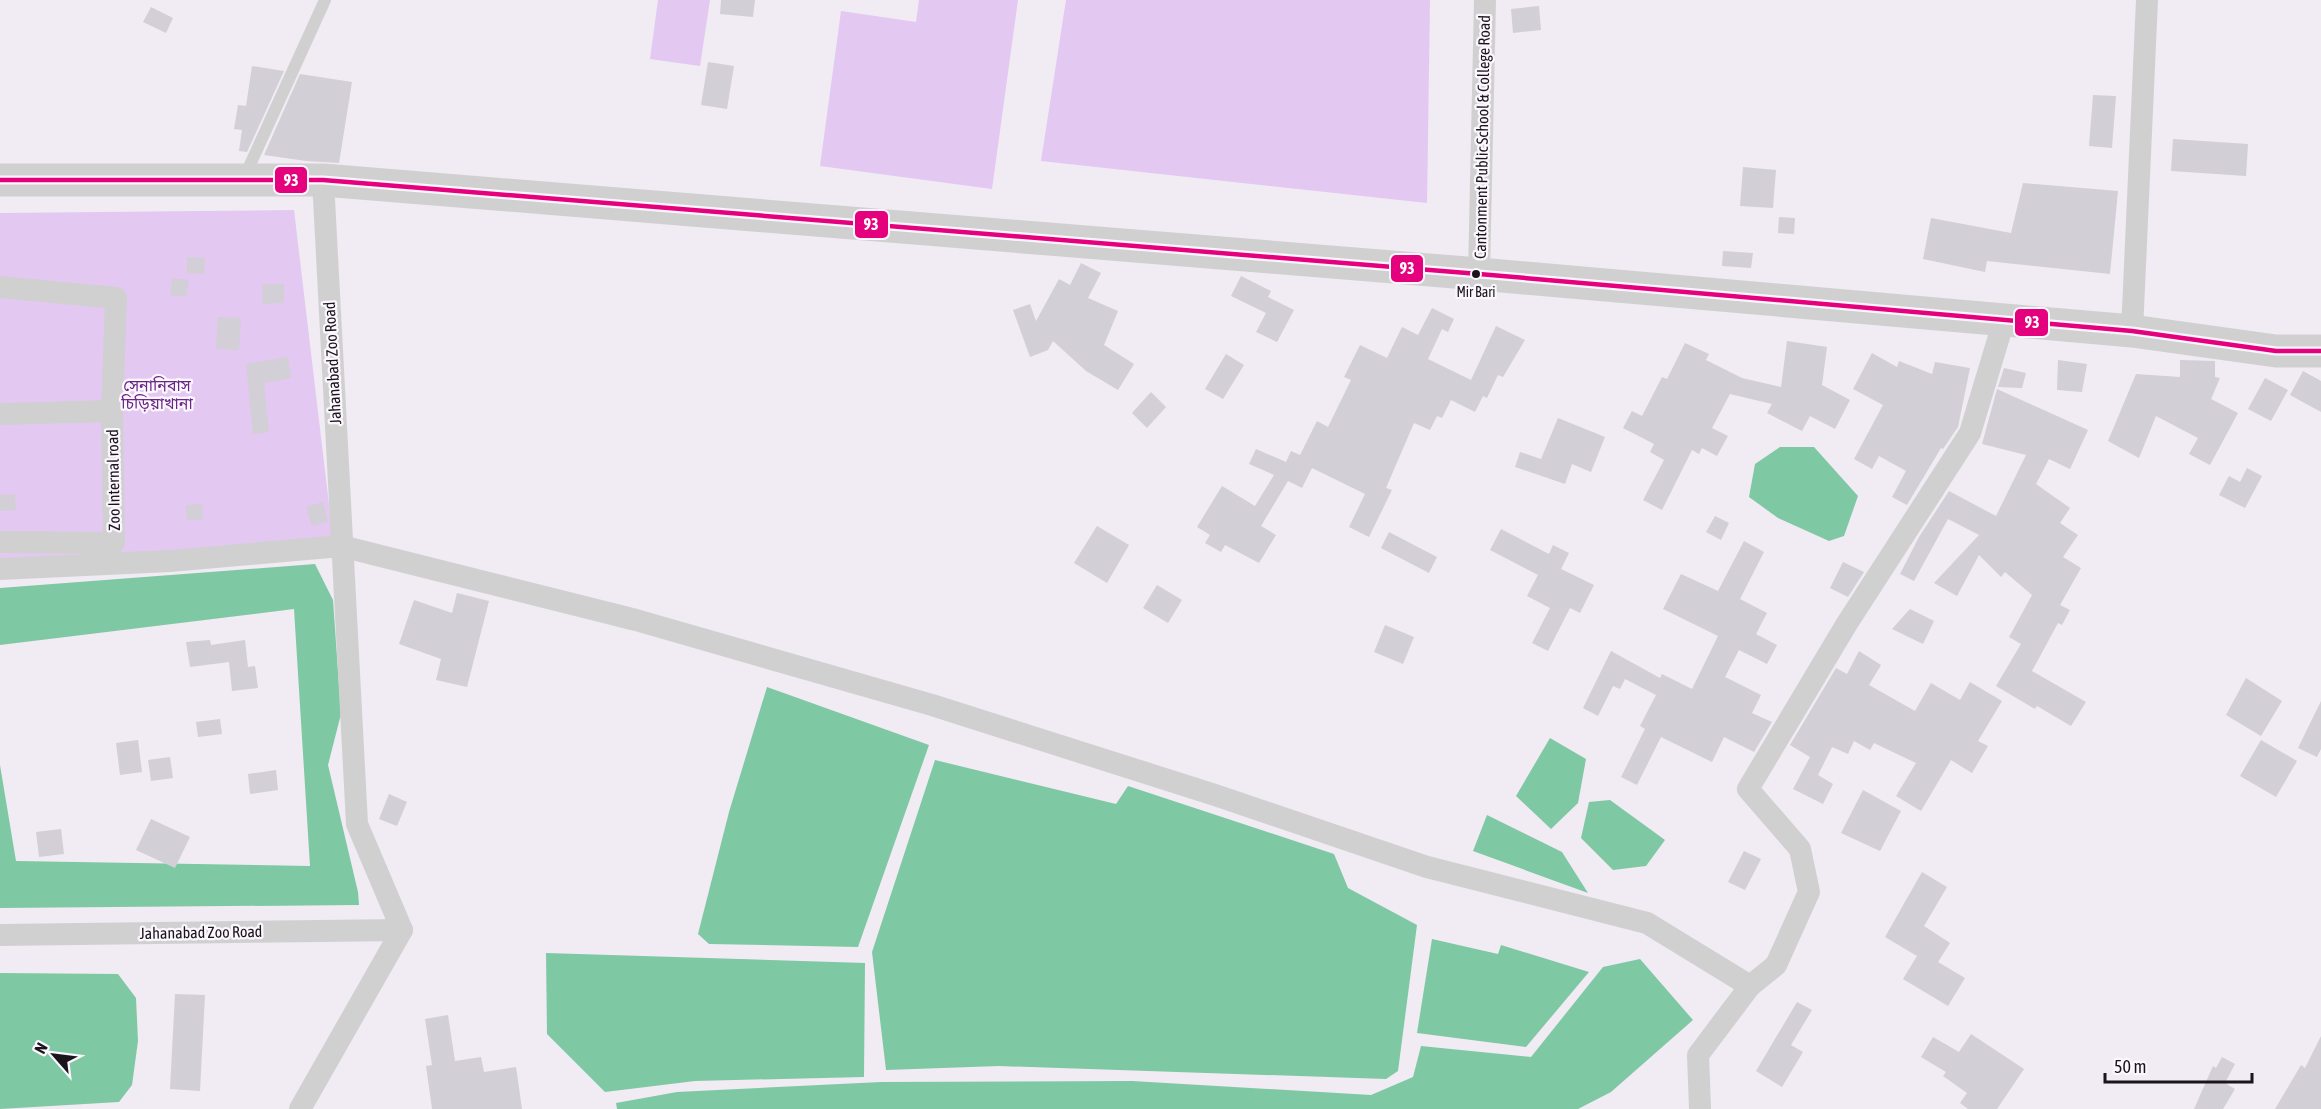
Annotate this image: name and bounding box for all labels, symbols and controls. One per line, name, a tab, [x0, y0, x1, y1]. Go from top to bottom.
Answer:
street label: Cantonment Public School & College Road	[1471, 15, 1494, 259]
line badge: 93	[274, 166, 308, 194]
text: 93	[283, 171, 299, 189]
line badge: 93	[854, 210, 889, 239]
text: 93	[863, 215, 879, 233]
line badge: 93	[1390, 254, 1424, 283]
text: 93	[1399, 259, 1415, 277]
marker: Mir Bari	[1470, 268, 1482, 280]
place label: Mir Bari	[1456, 284, 1496, 300]
street label: Jahanabad Zoo Road	[320, 301, 344, 425]
line badge: 93	[2014, 308, 2049, 337]
text: 93	[2024, 313, 2040, 331]
park label: সেনানিবাস চিড়িয়াখানা	[120, 376, 193, 412]
street label: Zoo Internal road	[103, 429, 123, 531]
street label: Jahanabad Zoo Road	[139, 922, 263, 942]
north arrow	[24, 1025, 84, 1085]
text: N	[31, 1040, 51, 1056]
scale bar	[2105, 1046, 2252, 1084]
text: 50 m	[2114, 1056, 2146, 1077]

